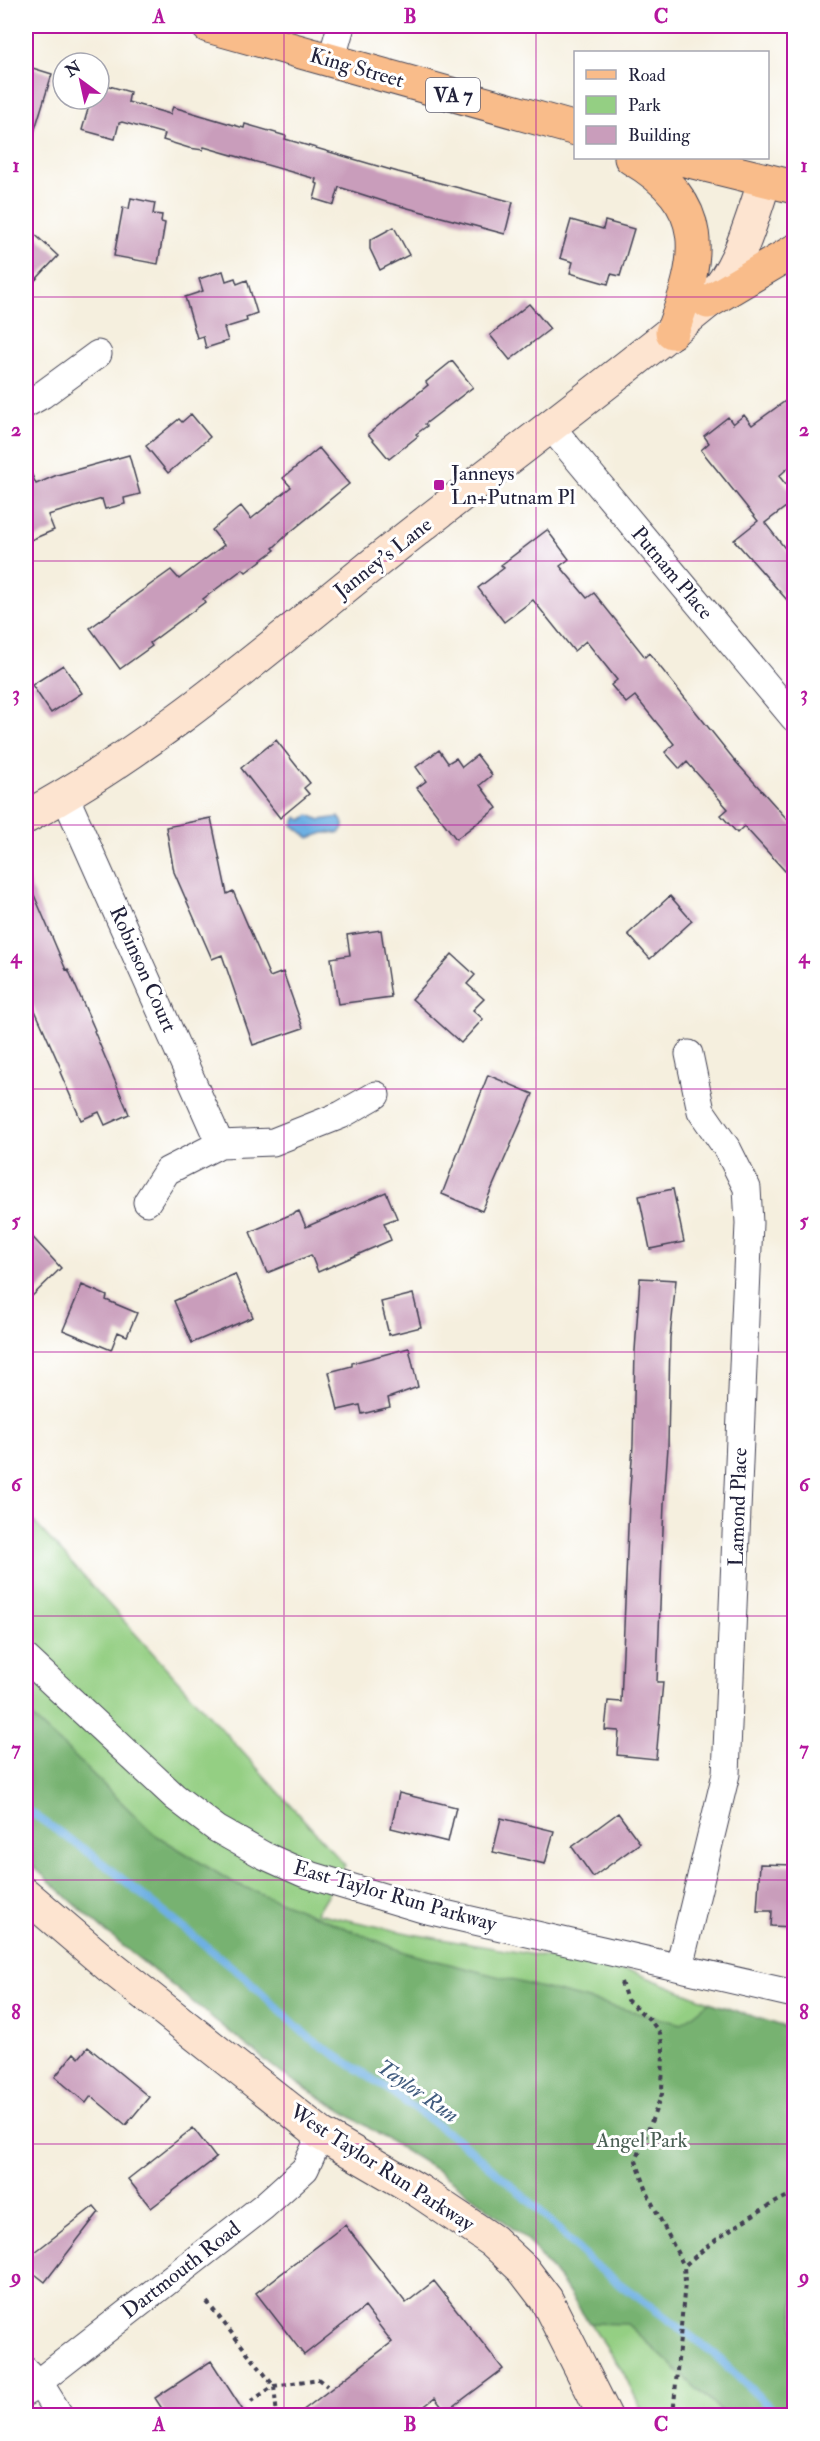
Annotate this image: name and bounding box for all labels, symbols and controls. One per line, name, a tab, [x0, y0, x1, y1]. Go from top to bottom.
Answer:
text: A	[152, 4, 166, 29]
text: B	[403, 4, 417, 29]
text: C	[654, 4, 668, 29]
street label: King Street	[307, 42, 407, 94]
north arrow	[51, 51, 111, 111]
legend	[574, 51, 769, 159]
text: N	[61, 57, 85, 82]
text: Road	[628, 64, 666, 87]
road number: VA 7	[426, 78, 480, 112]
text: Park	[628, 94, 661, 117]
text: Building	[628, 124, 691, 147]
text: 1	[12, 153, 20, 178]
text: 1	[800, 153, 808, 178]
text: 2	[11, 417, 21, 442]
text: 2	[799, 417, 809, 442]
place label: Janneys Ln+Putnam Pl	[450, 460, 576, 511]
marker: Janneys Ln+Putnam Pl	[432, 478, 446, 492]
street label: Janney's Lane	[328, 511, 438, 605]
street label: Putnam Place	[625, 521, 719, 625]
text: 3	[12, 681, 20, 706]
text: 3	[800, 681, 808, 706]
street label: Robinson Court	[103, 902, 183, 1036]
text: 4	[10, 944, 23, 969]
text: 4	[798, 944, 811, 969]
text: 5	[12, 1208, 22, 1233]
text: 5	[800, 1208, 810, 1233]
street label: Lamond Place	[722, 1447, 754, 1567]
text: 6	[11, 1472, 23, 1497]
text: 6	[799, 1472, 811, 1497]
text: 7	[11, 1736, 21, 1761]
text: 7	[799, 1736, 809, 1761]
street label: East Taylor Run Parkway	[290, 1854, 500, 1938]
text: 8	[11, 2000, 21, 2025]
text: 8	[799, 2000, 809, 2025]
water label: Taylor Run	[372, 2053, 464, 2129]
street label: West Taylor Run Parkway	[284, 2098, 480, 2238]
park label: Angel Park	[595, 2127, 688, 2154]
street label: Dartmouth Road	[116, 2215, 246, 2325]
text: 9	[9, 2264, 21, 2289]
text: 9	[797, 2264, 809, 2289]
text: A	[152, 2412, 166, 2437]
text: B	[403, 2412, 417, 2437]
text: C	[654, 2412, 668, 2437]

